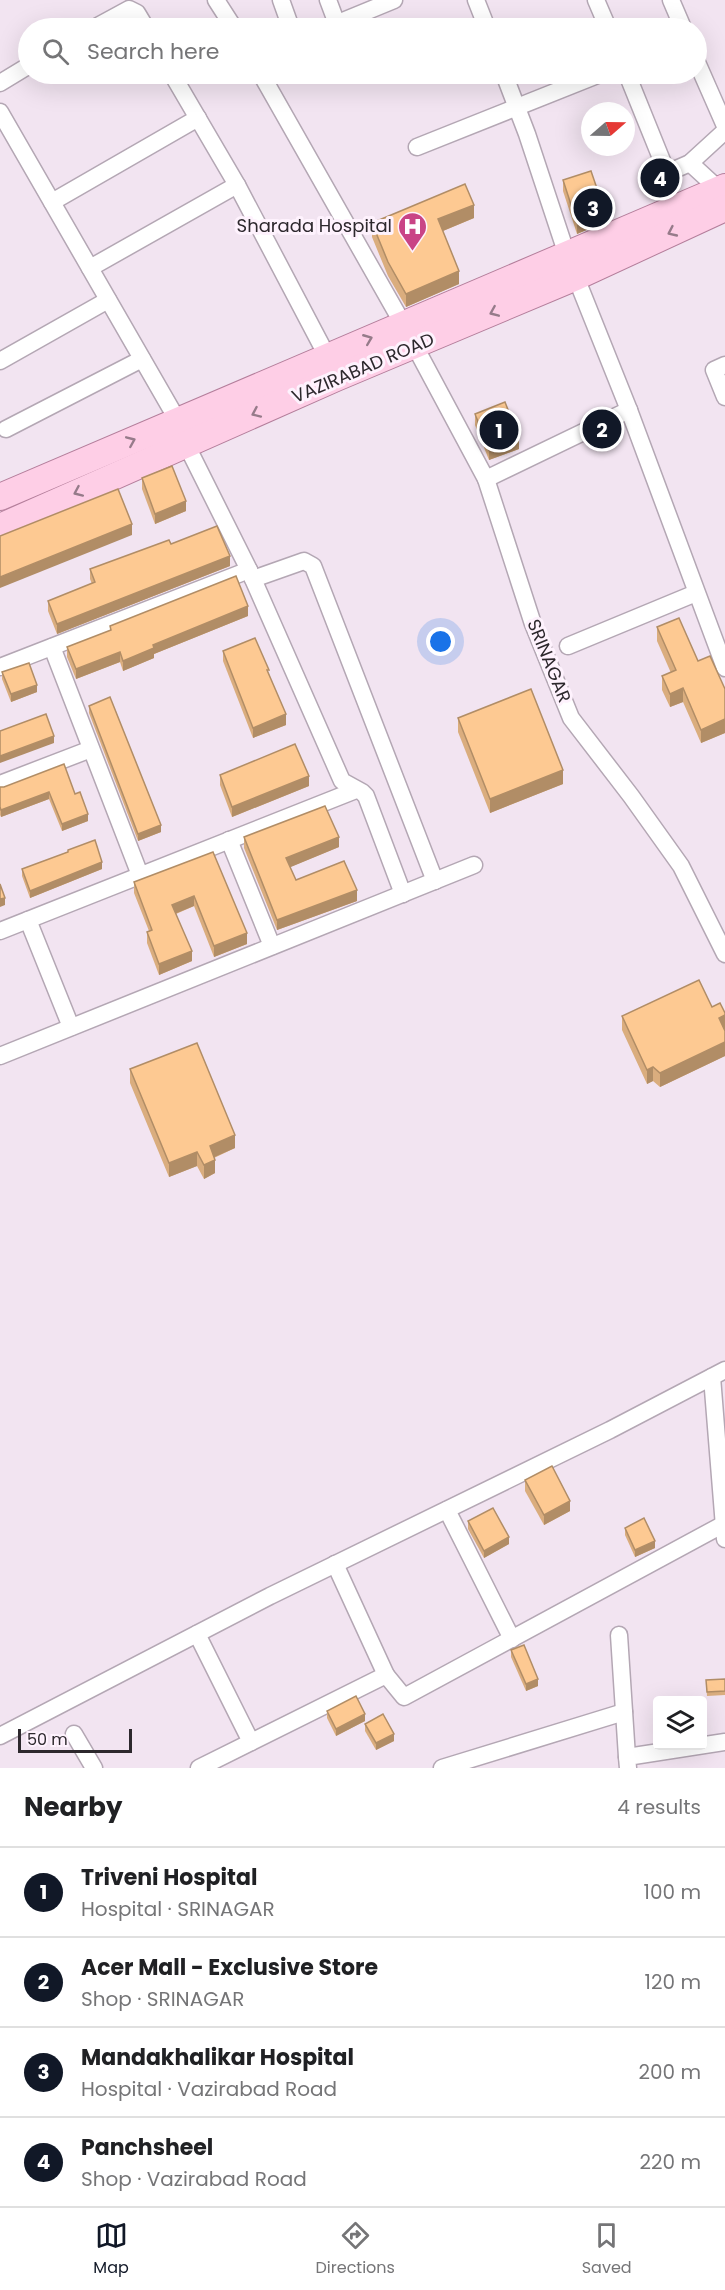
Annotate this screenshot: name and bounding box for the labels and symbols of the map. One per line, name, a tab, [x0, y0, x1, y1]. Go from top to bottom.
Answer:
north arrow	[581, 102, 635, 156]
pin: 4	[640, 156, 680, 201]
pin: 3	[574, 186, 612, 230]
hospital icon: Sharada Hospital	[397, 210, 429, 252]
place label: Sharada Hospital	[237, 213, 392, 238]
one-way arrow	[667, 225, 678, 237]
one-way arrow	[489, 305, 500, 317]
street label: VAZIRABAD ROAD	[288, 326, 438, 409]
one-way arrow	[362, 334, 373, 346]
one-way arrow	[252, 405, 263, 417]
pin: 2	[582, 406, 622, 452]
pin: 1	[480, 408, 518, 452]
one-way arrow	[125, 436, 136, 448]
one-way arrow	[74, 485, 85, 497]
street label: SRINAGAR	[521, 615, 578, 706]
your location	[426, 627, 455, 656]
scale bar	[18, 1726, 132, 1754]

